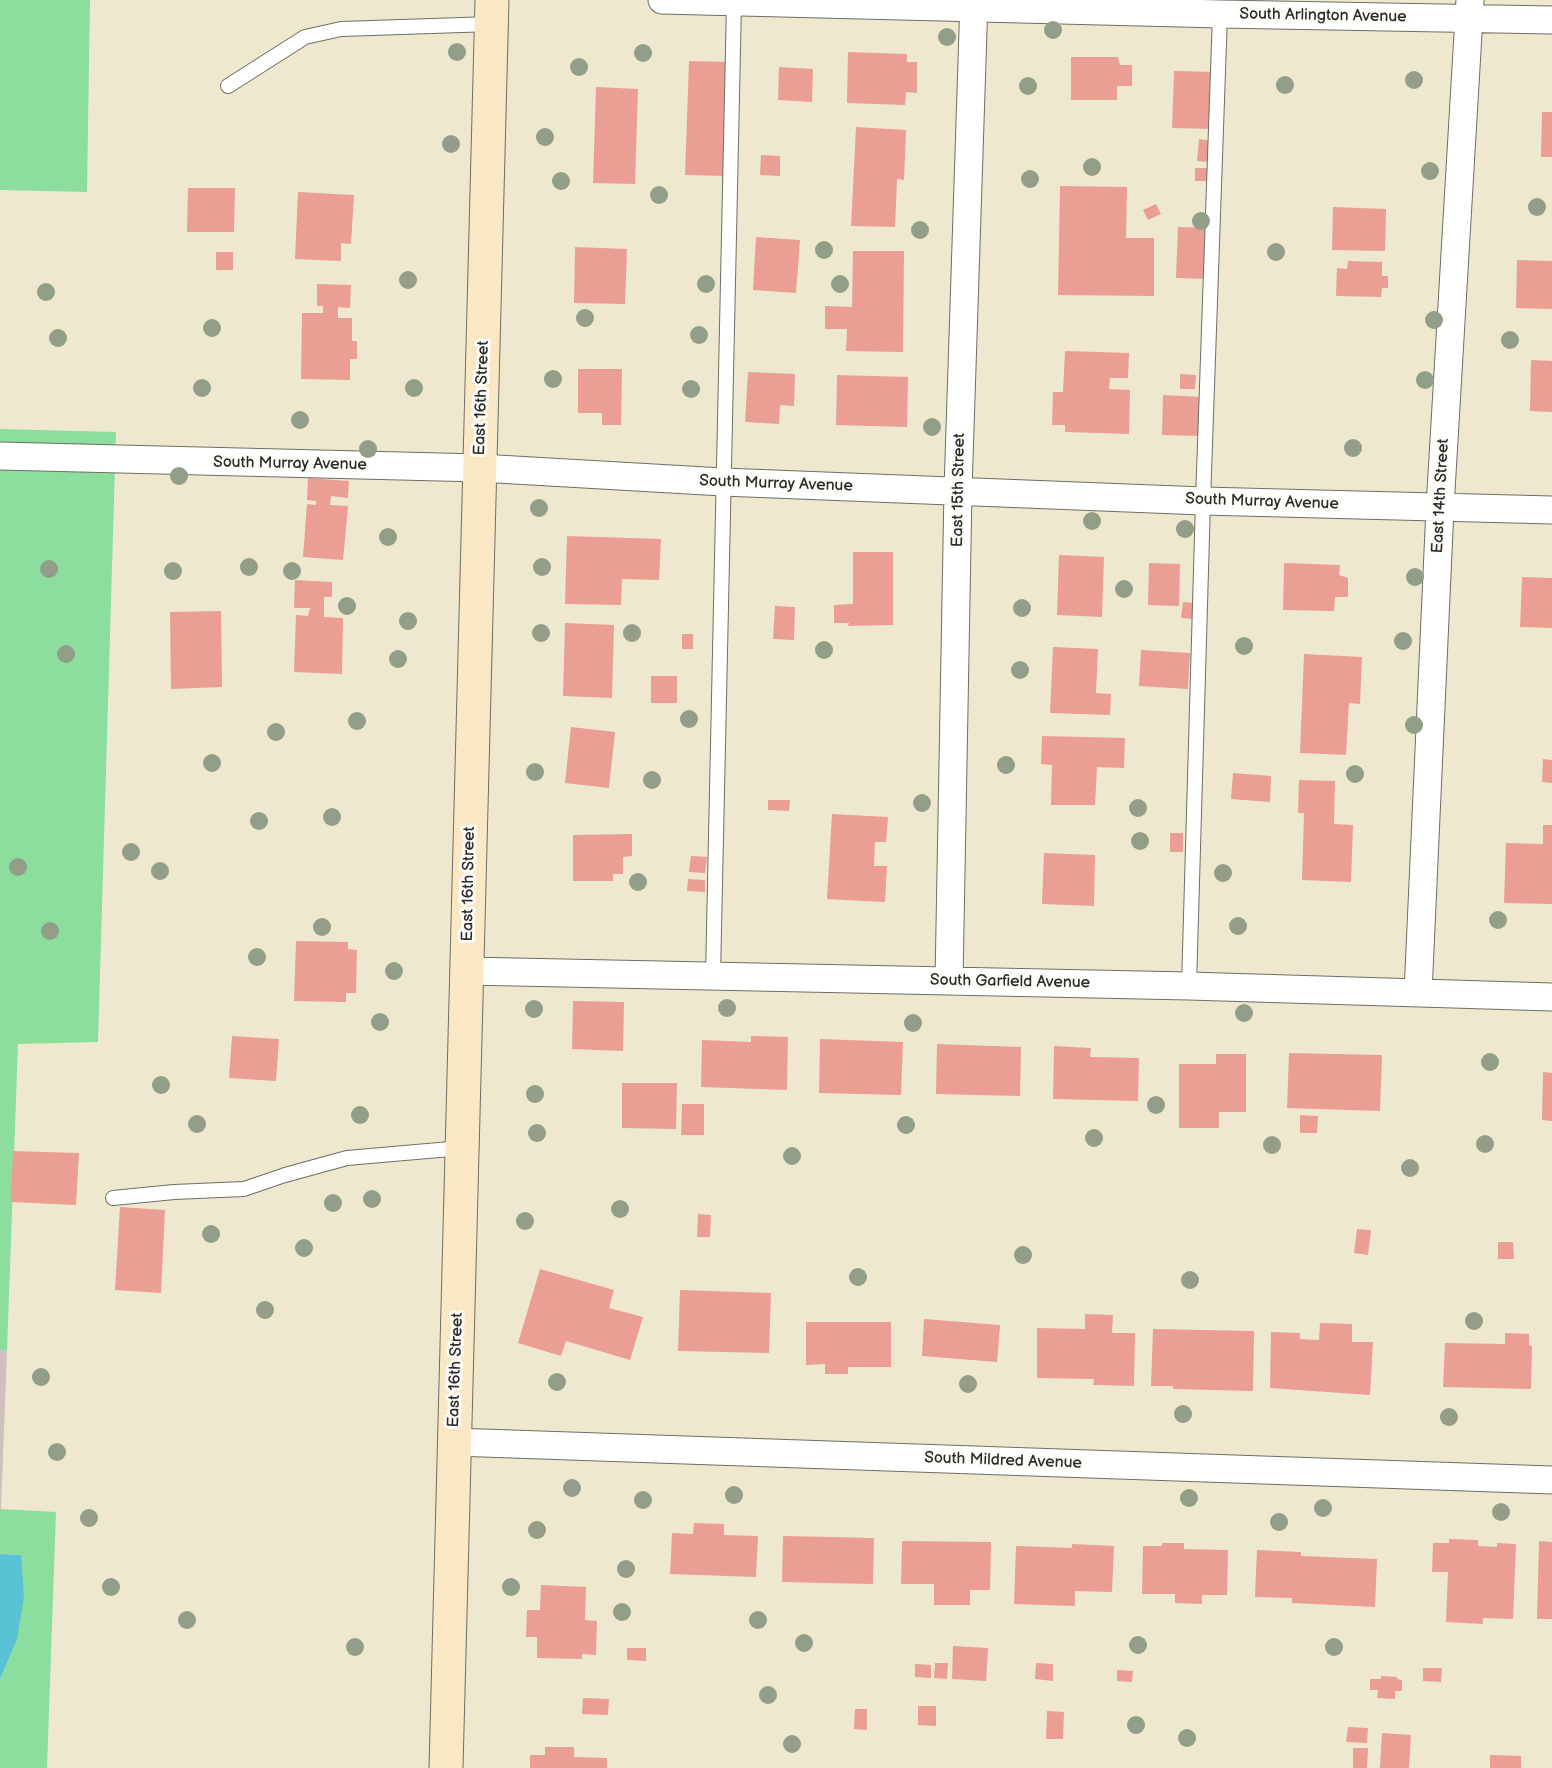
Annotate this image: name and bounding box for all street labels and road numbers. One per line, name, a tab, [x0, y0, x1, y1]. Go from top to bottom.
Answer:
street label: South Arlington Avenue	[1239, 5, 1407, 27]
street label: East 16th Street	[470, 340, 494, 456]
street label: East 15th Street	[948, 433, 970, 547]
street label: East 14th Street	[1428, 438, 1454, 554]
street label: South Murray Avenue	[213, 453, 367, 475]
street label: South Murray Avenue	[699, 472, 853, 496]
street label: South Murray Avenue	[1185, 490, 1339, 514]
street label: East 16th Street	[458, 826, 480, 942]
street label: South Garfield Avenue	[930, 971, 1090, 993]
street label: East 16th Street	[444, 1312, 468, 1428]
street label: South Mildred Avenue	[924, 1449, 1082, 1473]

